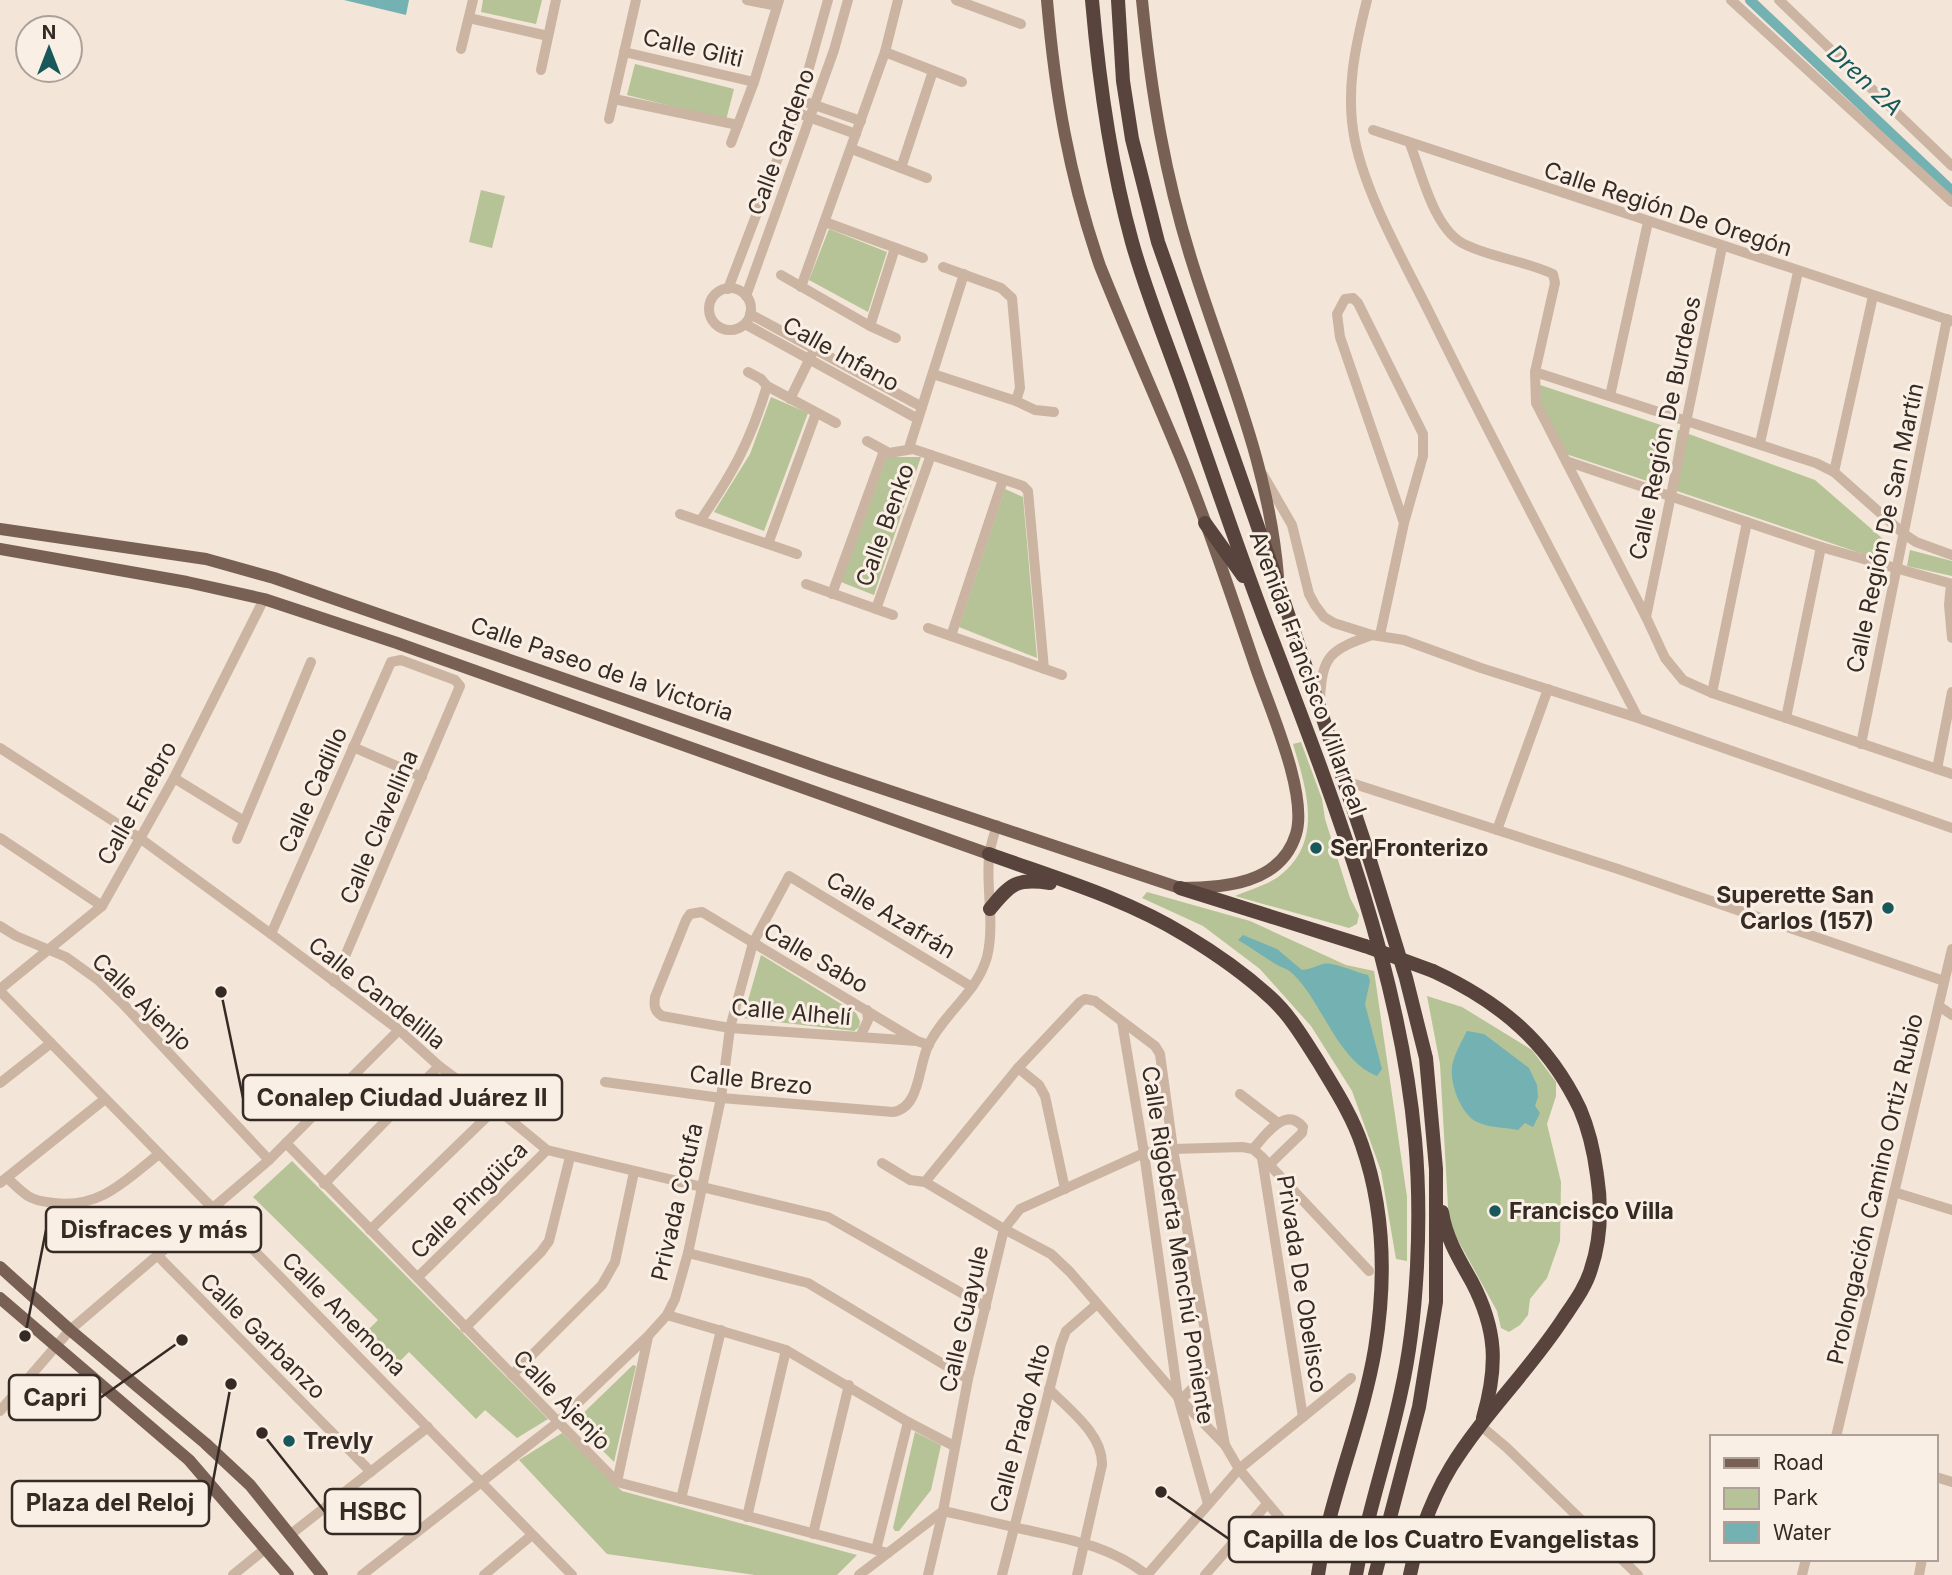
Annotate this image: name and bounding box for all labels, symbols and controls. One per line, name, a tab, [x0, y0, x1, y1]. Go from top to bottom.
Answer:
north arrow	[14, 14, 84, 84]
text: N	[42, 21, 56, 44]
street label: Calle Gliti	[640, 23, 746, 73]
water label: Dren 2A	[1821, 38, 1909, 122]
street label: Calle Gardeno	[742, 65, 820, 219]
street label: Calle Región De Oregón	[1540, 156, 1796, 262]
street label: Calle Región De Burdeos	[1623, 294, 1707, 562]
street label: Calle Infano	[778, 310, 904, 398]
street label: Calle Región De San Martín	[1841, 380, 1929, 676]
street label: Calle Benko	[850, 460, 920, 590]
street label: Avenida Francisco Villarreal	[1244, 527, 1372, 819]
street label: Calle Paseo de la Victoria	[467, 611, 737, 727]
street label: Calle Cadillo	[273, 723, 353, 857]
street label: Calle Enebro	[91, 736, 183, 870]
street label: Calle Clavellina	[334, 746, 424, 908]
place label: Ser Fronterizo	[1330, 834, 1488, 862]
marker: Ser Fronterizo	[1308, 840, 1324, 856]
street label: Calle Azafrán	[821, 865, 961, 965]
place label: Superette San Carlos (157)	[1716, 881, 1874, 935]
marker: Superette San Carlos (157)	[1880, 900, 1896, 916]
street label: Calle Sabo	[759, 917, 873, 999]
street label: Calle Candelilla	[303, 931, 451, 1055]
street label: Calle Ajenjo	[86, 947, 198, 1057]
street label: Calle Alhelí	[730, 993, 853, 1031]
street label: Prolongación Camino Ortiz Rubio	[1821, 1011, 1929, 1367]
street label: Calle Brezo	[688, 1060, 814, 1100]
street label: Calle Rigoberta Menchú Poniente	[1136, 1064, 1220, 1426]
callout: Conalep Ciudad Juárez II	[243, 1075, 562, 1120]
text: Conalep Ciudad Juárez II	[257, 1083, 547, 1112]
street label: Privada Cotufa	[645, 1120, 709, 1284]
street label: Calle Pingüica	[405, 1136, 533, 1264]
street label: Privada De Obelisco	[1271, 1173, 1333, 1395]
place label: Francisco Villa	[1509, 1197, 1674, 1225]
marker: Francisco Villa	[1487, 1203, 1503, 1219]
callout: Disfraces y más	[46, 1207, 261, 1252]
text: Disfraces y más	[60, 1215, 248, 1244]
street label: Calle Guayule	[934, 1243, 994, 1395]
street label: Calle Anemona	[276, 1246, 412, 1382]
street label: Calle Garbanzo	[194, 1267, 332, 1405]
street label: Calle Prado Alto	[984, 1340, 1056, 1516]
street label: Calle Ajenjo	[507, 1344, 617, 1456]
callout: Capri	[9, 1375, 100, 1420]
text: Capri	[23, 1383, 87, 1412]
place label: Trevly	[303, 1427, 373, 1455]
marker: Trevly	[281, 1433, 297, 1449]
legend	[1710, 1435, 1938, 1561]
text: Road	[1773, 1450, 1824, 1475]
callout: Plaza del Reloj	[12, 1481, 209, 1526]
text: Park	[1773, 1485, 1818, 1510]
text: Plaza del Reloj	[26, 1488, 194, 1517]
callout: HSBC	[325, 1489, 420, 1534]
text: HSBC	[339, 1497, 407, 1526]
callout: Capilla de los Cuatro Evangelistas	[1229, 1517, 1654, 1562]
text: Water	[1773, 1520, 1831, 1545]
text: Capilla de los Cuatro Evangelistas	[1243, 1525, 1639, 1554]

